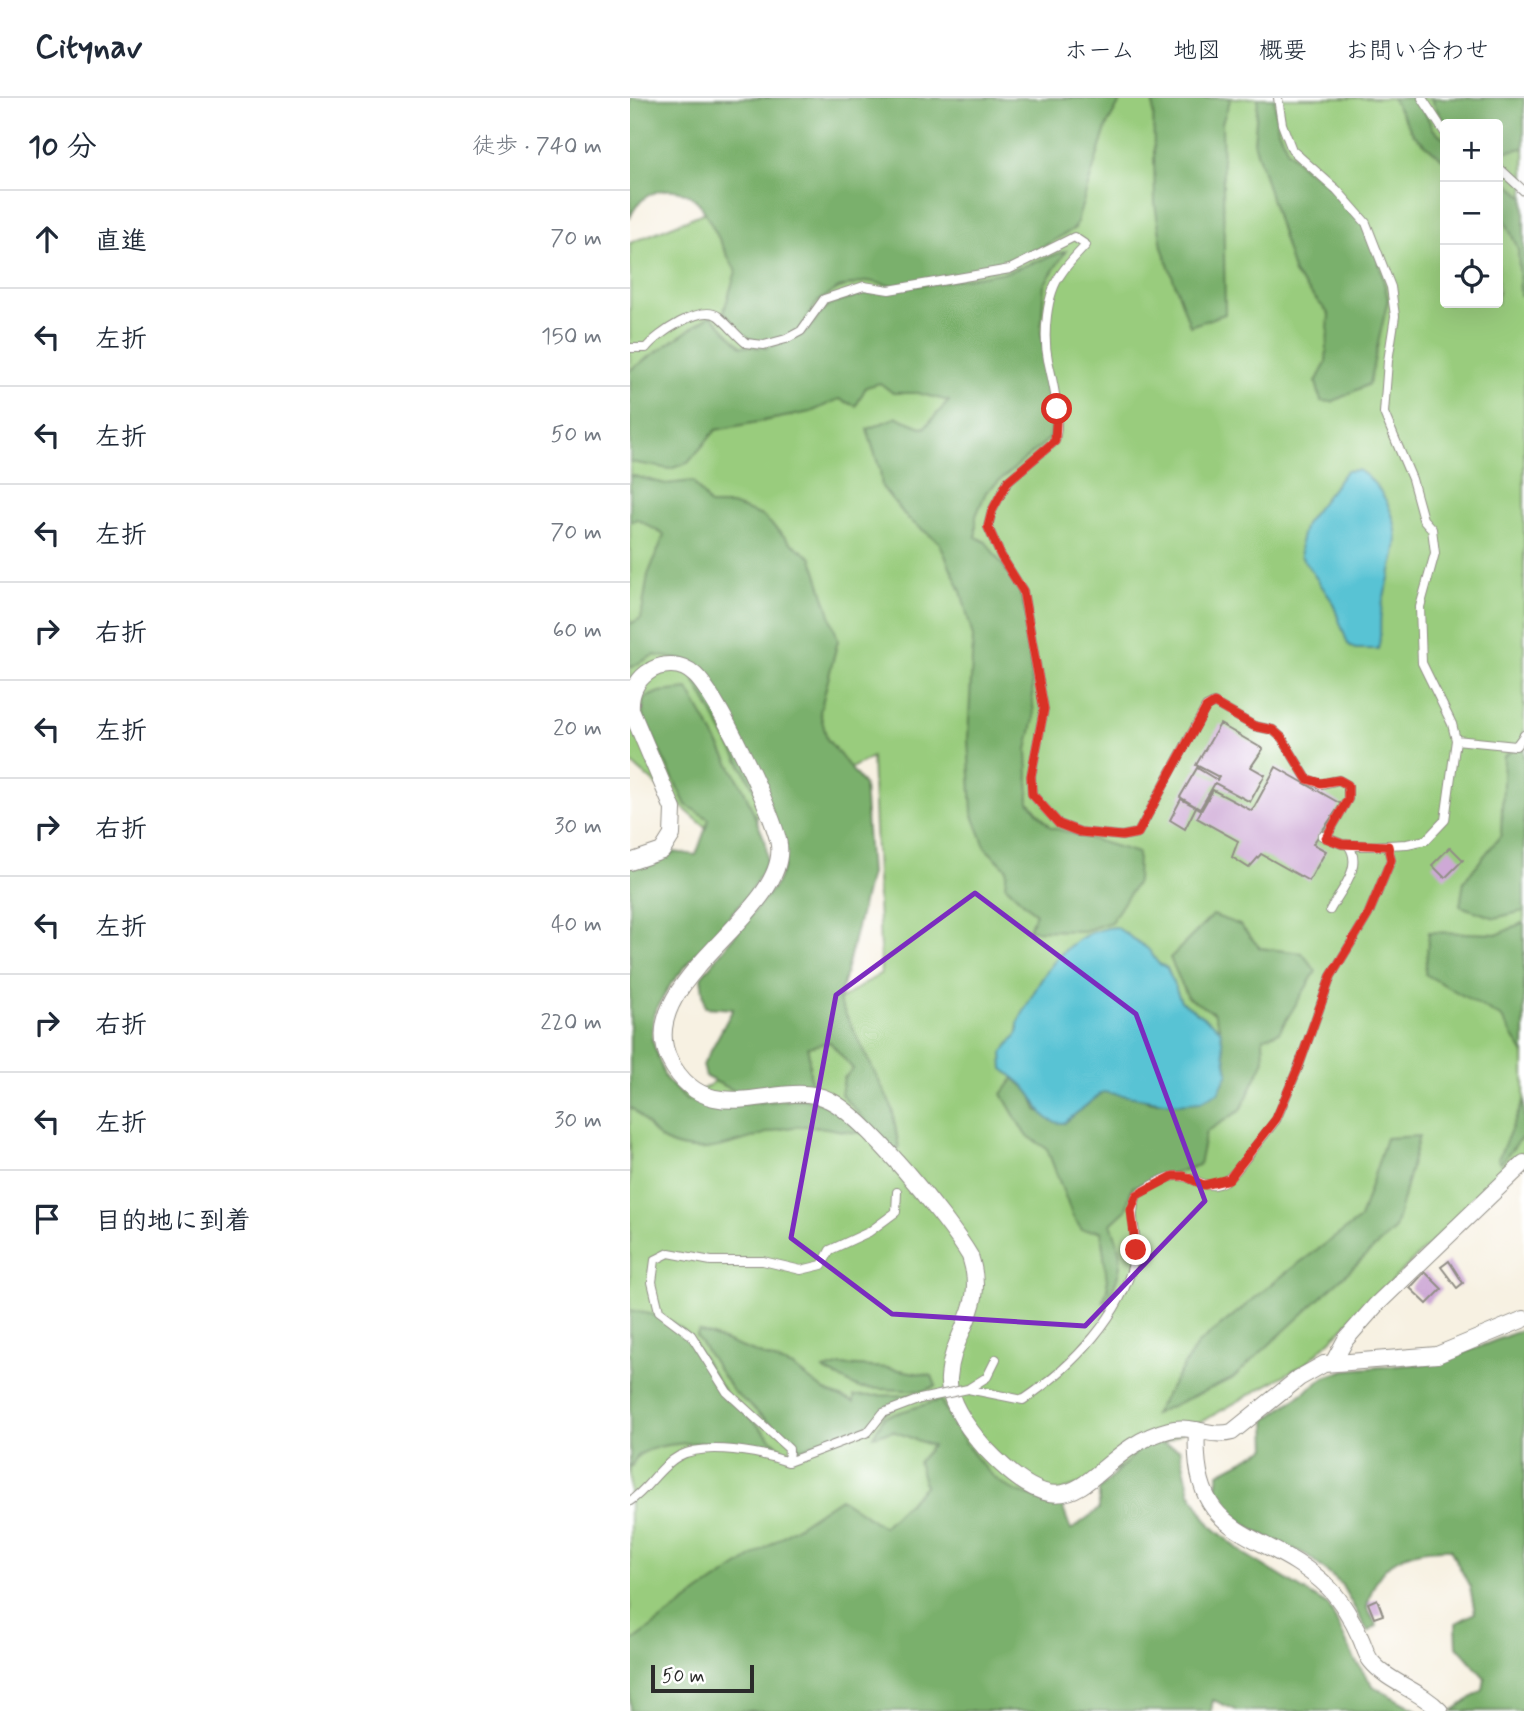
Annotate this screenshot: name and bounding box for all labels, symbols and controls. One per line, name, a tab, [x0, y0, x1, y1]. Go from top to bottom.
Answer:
text: Citynav	[35, 26, 142, 70]
text: ホーム	[1064, 36, 1135, 67]
text: 地図	[1173, 36, 1221, 67]
text: 概要	[1259, 36, 1307, 67]
text: お問い合わせ	[1345, 36, 1489, 67]
map controls	[1440, 119, 1503, 308]
button: +	[1440, 119, 1503, 182]
text: 10 分	[28, 128, 97, 167]
text: 徒歩 · 740 m	[472, 132, 602, 162]
button: −	[1440, 182, 1503, 245]
icon: ahead	[28, 220, 66, 258]
text: 70 m	[550, 224, 602, 254]
text: 直進	[95, 225, 147, 259]
button: locate	[1440, 245, 1503, 308]
icon: left	[28, 318, 66, 356]
text: 150 m	[541, 322, 602, 352]
text: 左折	[95, 323, 147, 357]
route start	[1041, 393, 1072, 424]
icon: left	[28, 416, 66, 454]
text: 50 m	[551, 420, 602, 450]
text: 左折	[95, 421, 147, 455]
icon: left	[28, 514, 66, 552]
text: 70 m	[550, 518, 602, 548]
text: 左折	[95, 519, 147, 553]
icon: right	[28, 612, 66, 650]
text: 60 m	[553, 616, 602, 646]
text: 右折	[95, 617, 147, 651]
icon: left	[28, 710, 66, 748]
text: 20 m	[553, 714, 602, 744]
text: 左折	[95, 715, 147, 749]
icon: right	[28, 808, 66, 846]
text: 30 m	[554, 812, 602, 842]
text: 右折	[95, 813, 147, 847]
icon: left	[28, 906, 66, 944]
text: 40 m	[551, 910, 602, 940]
text: 左折	[95, 911, 147, 945]
icon: right	[28, 1004, 66, 1042]
text: 220 m	[540, 1008, 602, 1038]
text: 右折	[95, 1009, 147, 1043]
icon: left	[28, 1102, 66, 1140]
text: 30 m	[554, 1106, 602, 1136]
text: 左折	[95, 1107, 147, 1141]
icon: arrive	[28, 1200, 66, 1238]
text: 目的地に到着	[95, 1205, 251, 1239]
route end	[1120, 1234, 1151, 1265]
scale bar	[651, 1662, 754, 1694]
text: 50 m	[662, 1664, 705, 1689]

